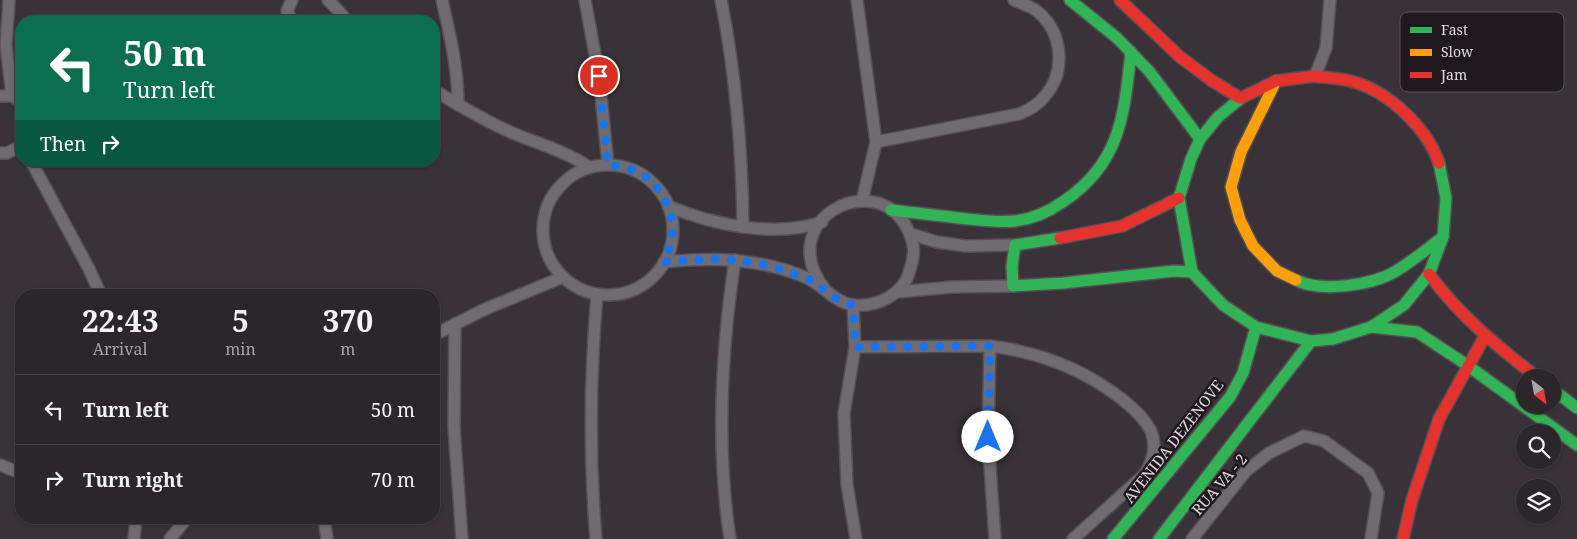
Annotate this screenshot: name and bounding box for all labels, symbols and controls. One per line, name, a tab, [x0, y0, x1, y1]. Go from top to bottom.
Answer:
legend	[1400, 12, 1564, 92]
text: Fast	[1441, 20, 1468, 39]
text: 50 m	[123, 29, 206, 76]
icon: left	[40, 35, 105, 100]
text: Slow	[1441, 42, 1474, 61]
pin	[578, 55, 620, 97]
icon: arrive	[585, 62, 613, 90]
text: Jam	[1440, 65, 1467, 84]
text: Turn left	[123, 74, 215, 104]
icon: right	[96, 130, 124, 158]
text: Then	[40, 131, 86, 157]
text: 22:43	[82, 300, 159, 341]
text: 5	[232, 300, 249, 341]
text: 370	[322, 300, 373, 341]
text: Arrival	[93, 338, 147, 360]
text: min	[225, 338, 256, 360]
text: m	[340, 338, 355, 360]
north arrow	[1516, 369, 1561, 414]
map controls	[1516, 369, 1561, 524]
street label: AVENIDA DEZENOVE	[1119, 375, 1227, 507]
icon: left	[40, 396, 68, 424]
text: Turn left	[83, 397, 169, 423]
text: 50 m	[371, 397, 415, 423]
position arrow	[961, 410, 1013, 462]
button: search	[1516, 424, 1561, 469]
street label: RUA VA - 2	[1187, 449, 1251, 519]
icon: right	[40, 466, 68, 494]
text: Turn right	[83, 467, 183, 493]
text: 70 m	[371, 467, 415, 493]
button: layers	[1516, 479, 1561, 524]

